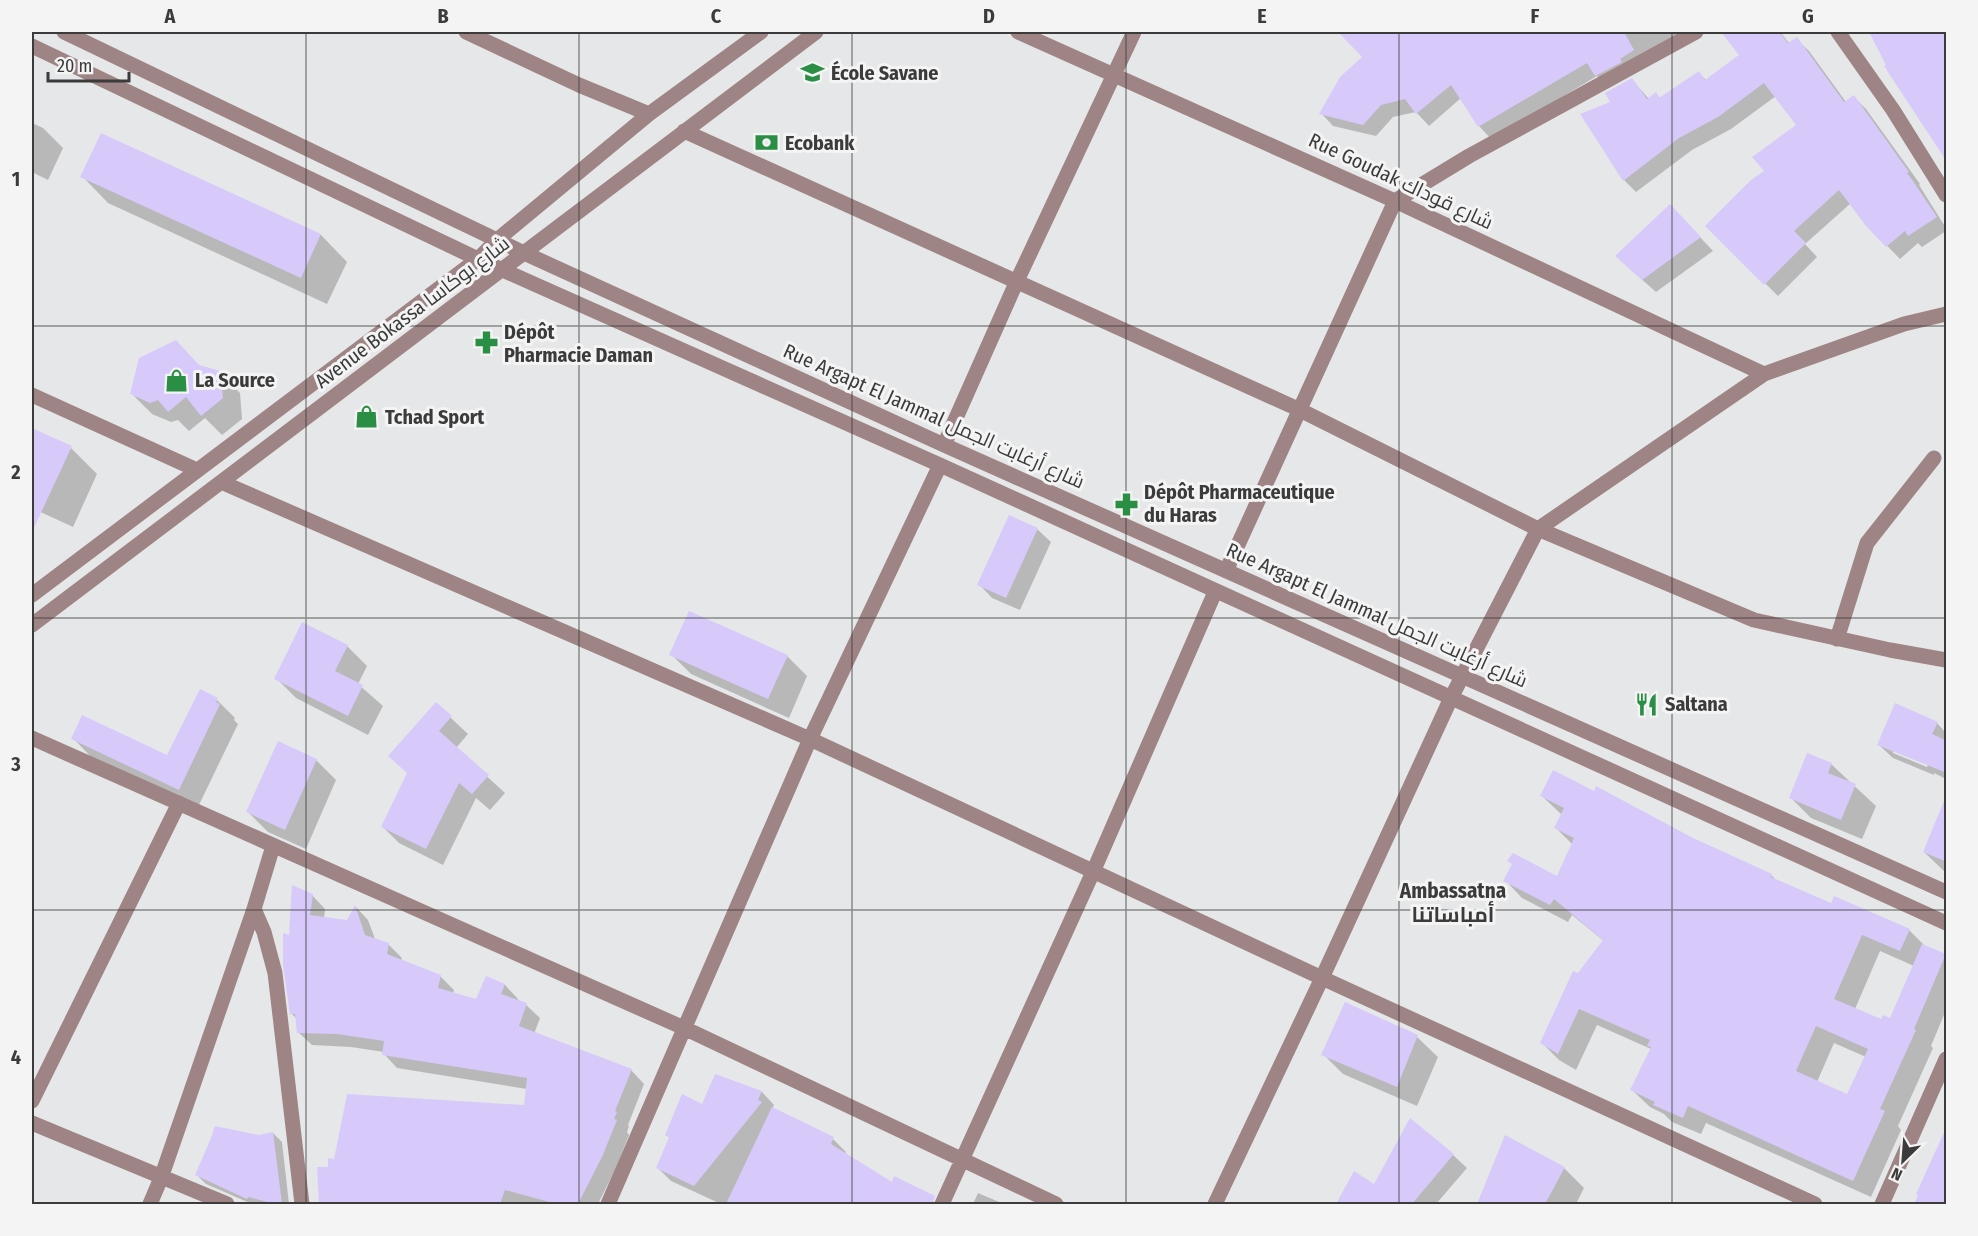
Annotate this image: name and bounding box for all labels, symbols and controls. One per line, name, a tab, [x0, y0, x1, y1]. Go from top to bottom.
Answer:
text: A	[164, 4, 177, 28]
text: B	[437, 4, 449, 28]
text: C	[711, 4, 722, 28]
text: D	[983, 4, 995, 28]
text: E	[1257, 4, 1267, 28]
text: F	[1531, 4, 1540, 28]
text: G	[1802, 4, 1814, 28]
scale bar	[48, 45, 129, 83]
text: 20 m	[57, 55, 92, 77]
school or university icon: École Savane	[800, 60, 826, 86]
place label: École Savane	[831, 60, 938, 85]
street label: Rue Goudak شارع قوداك	[1304, 128, 1497, 236]
bank icon: Ecobank	[754, 130, 780, 156]
place label: Ecobank	[785, 131, 855, 155]
text: 1	[12, 167, 20, 191]
street label: Avenue Bokassa شارع بوكاسا	[310, 231, 515, 395]
place label: Dépôt Pharmacie Daman	[504, 320, 653, 367]
pharmacy icon: Dépôt Pharmacie Daman	[473, 330, 499, 356]
street label: Rue Argapt El Jammal شارع أرغابت الجمل	[779, 338, 1088, 495]
shop icon: La Source	[164, 367, 190, 393]
place label: La Source	[195, 368, 275, 392]
shop icon: Tchad Sport	[354, 404, 380, 430]
place label: Tchad Sport	[385, 405, 485, 429]
text: 2	[10, 460, 21, 484]
place label: Dépôt Pharmaceutique du Haras	[1144, 480, 1335, 527]
pharmacy icon: Dépôt Pharmaceutique du Haras	[1113, 491, 1139, 517]
street label: Rue Argapt El Jammal شارع أرغابت الجمل	[1222, 537, 1531, 694]
restaurant icon: Saltana	[1634, 691, 1660, 717]
place label: Saltana	[1665, 692, 1728, 716]
text: 3	[10, 752, 21, 776]
district label: Ambassatna أمباساتنا	[1399, 878, 1506, 928]
text: 4	[11, 1045, 21, 1069]
north arrow	[1873, 1131, 1933, 1191]
text: N	[1889, 1164, 1905, 1185]

